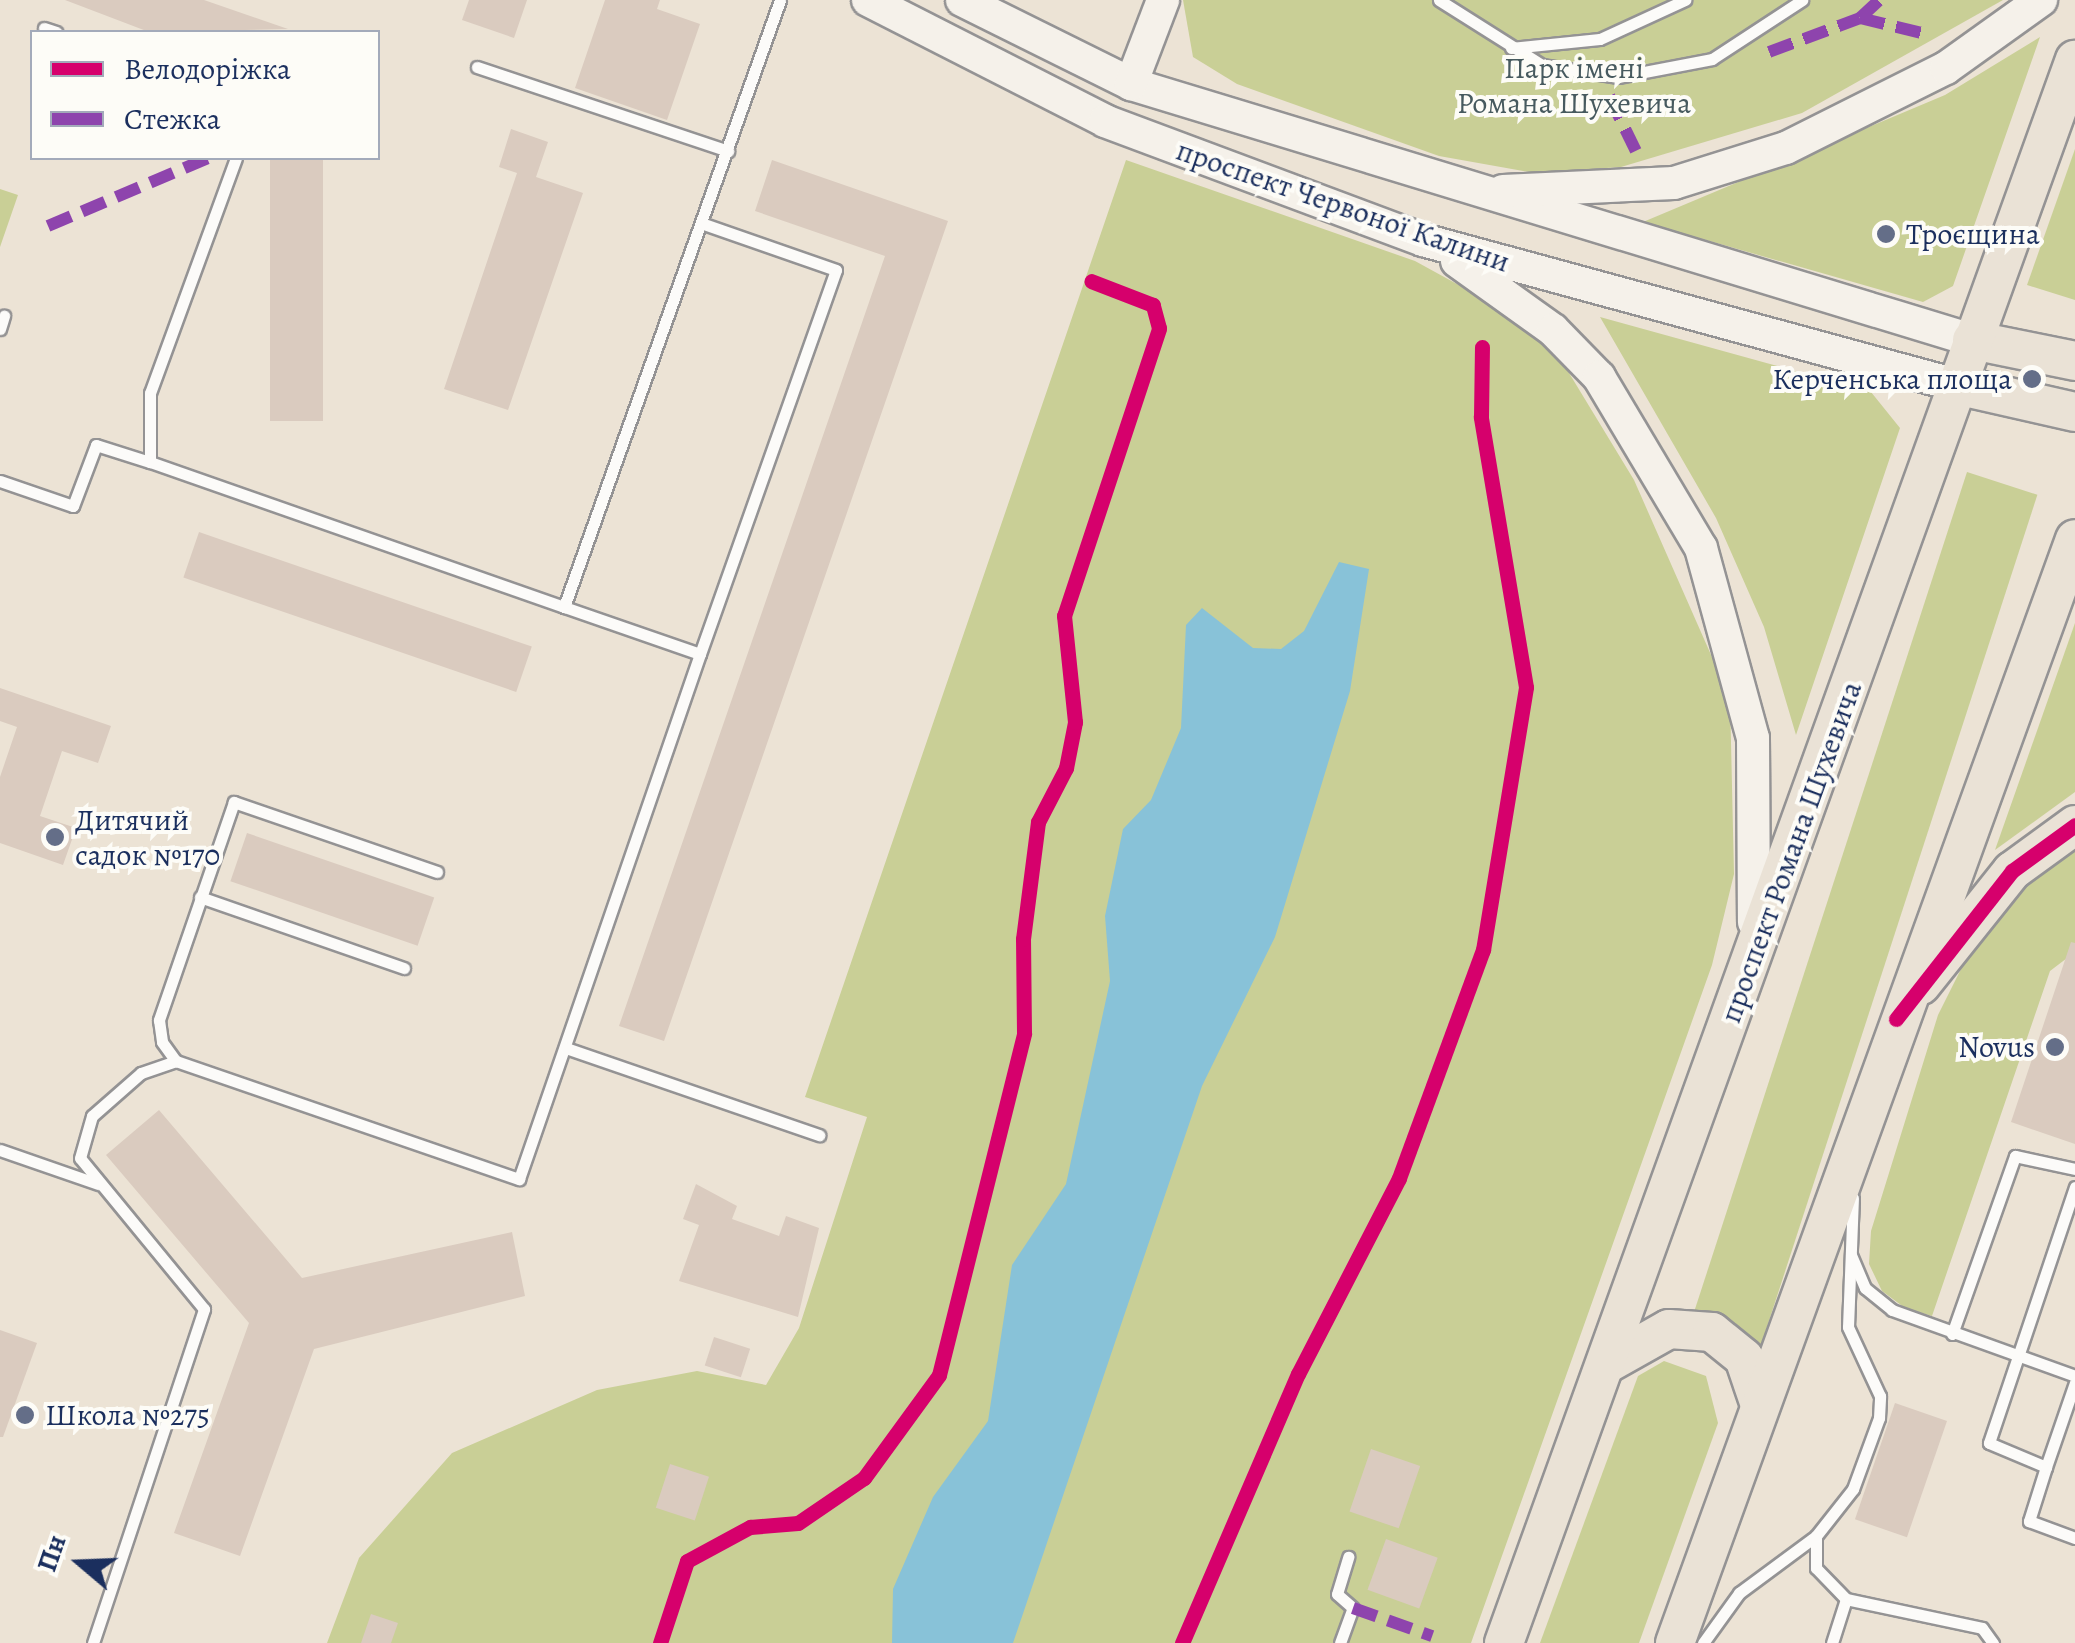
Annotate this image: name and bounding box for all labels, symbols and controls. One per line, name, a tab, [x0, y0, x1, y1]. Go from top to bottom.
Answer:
legend	[30, 30, 380, 160]
text: Велодоріжка	[124, 49, 291, 89]
park label: Парк імені Романа Шухевича	[1457, 50, 1691, 120]
text: Стежка	[124, 99, 221, 139]
street label: проспект Червоної Калини	[1172, 132, 1514, 280]
place label: Троєщина	[1906, 216, 2040, 252]
marker: Троєщина	[1875, 223, 1897, 245]
place label: Керченська площа	[1772, 361, 2012, 397]
marker: Керченська площа	[2021, 368, 2043, 390]
street label: проспект Романа Шухевича	[1712, 676, 1870, 1028]
place label: Дитячий садок №170	[75, 802, 220, 872]
marker: Дитячий садок №170	[44, 826, 66, 848]
place label: Novus	[1958, 1029, 2035, 1065]
marker: Novus	[2044, 1036, 2066, 1058]
place label: Школа №275	[45, 1397, 210, 1433]
marker: Школа №275	[14, 1404, 36, 1426]
north arrow	[30, 1513, 130, 1613]
text: Пн	[28, 1530, 76, 1577]

